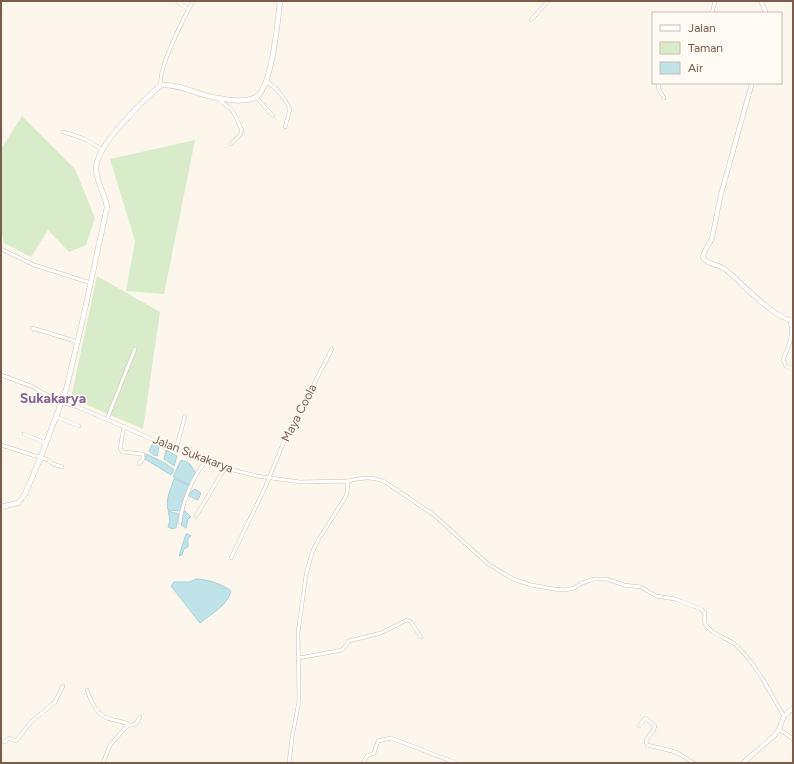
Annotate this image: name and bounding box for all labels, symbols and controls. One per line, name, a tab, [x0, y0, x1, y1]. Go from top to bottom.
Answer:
legend	[652, 12, 782, 84]
text: Jalan	[688, 21, 716, 35]
text: Taman	[688, 41, 723, 55]
text: Air	[688, 61, 703, 75]
street label: Maya Coola	[279, 382, 319, 444]
district label: Sukakarya	[20, 390, 86, 407]
street label: Jalan Sukakarya	[151, 432, 235, 476]

